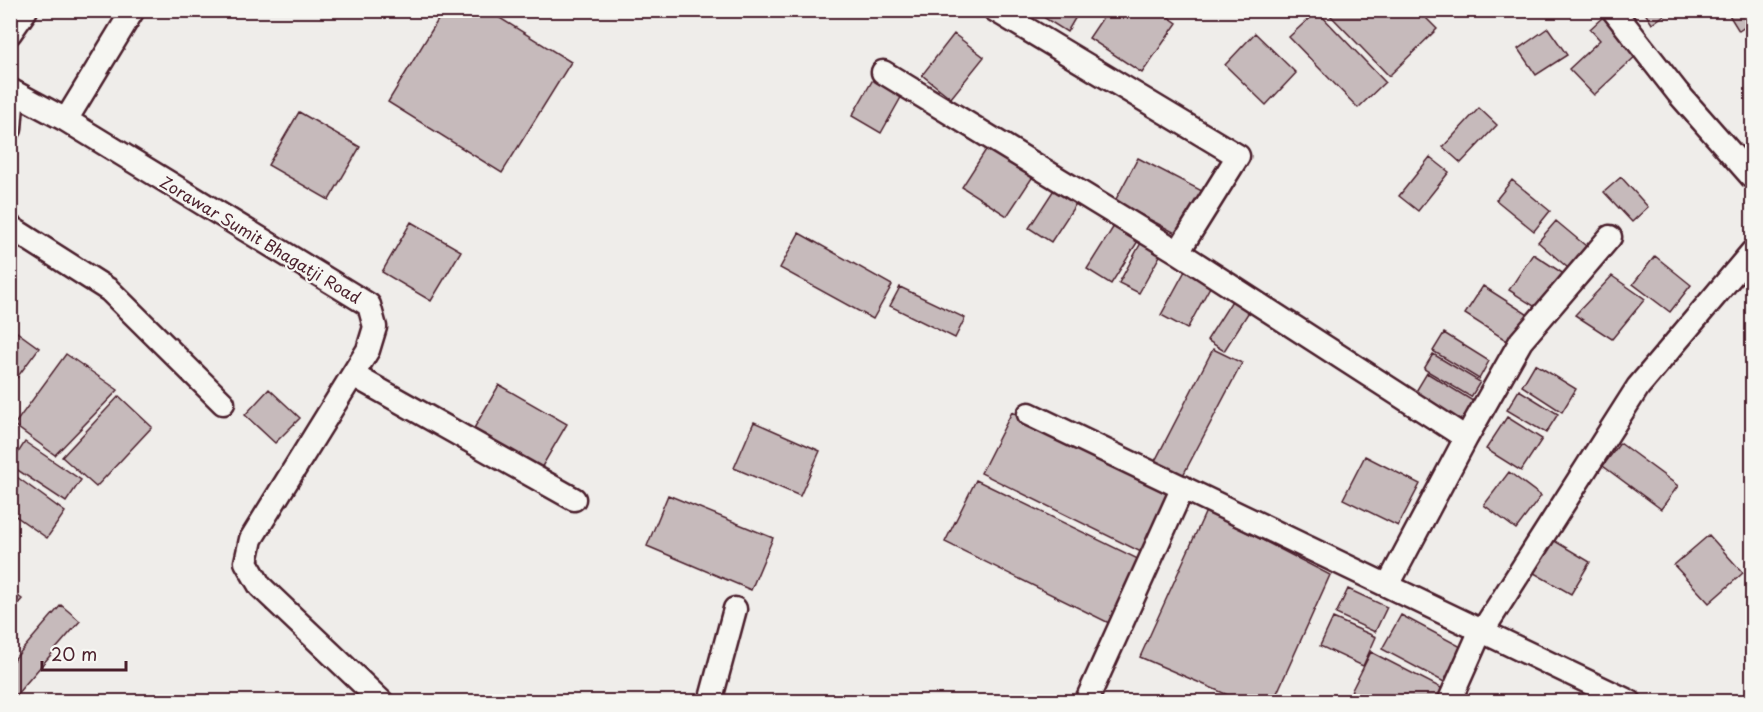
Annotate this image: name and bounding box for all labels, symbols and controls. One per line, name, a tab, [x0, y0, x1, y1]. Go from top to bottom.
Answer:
street label: Zorawar Sumit Bhagatji Road	[156, 169, 366, 309]
scale bar	[42, 634, 126, 672]
text: 20 m	[51, 640, 97, 667]

